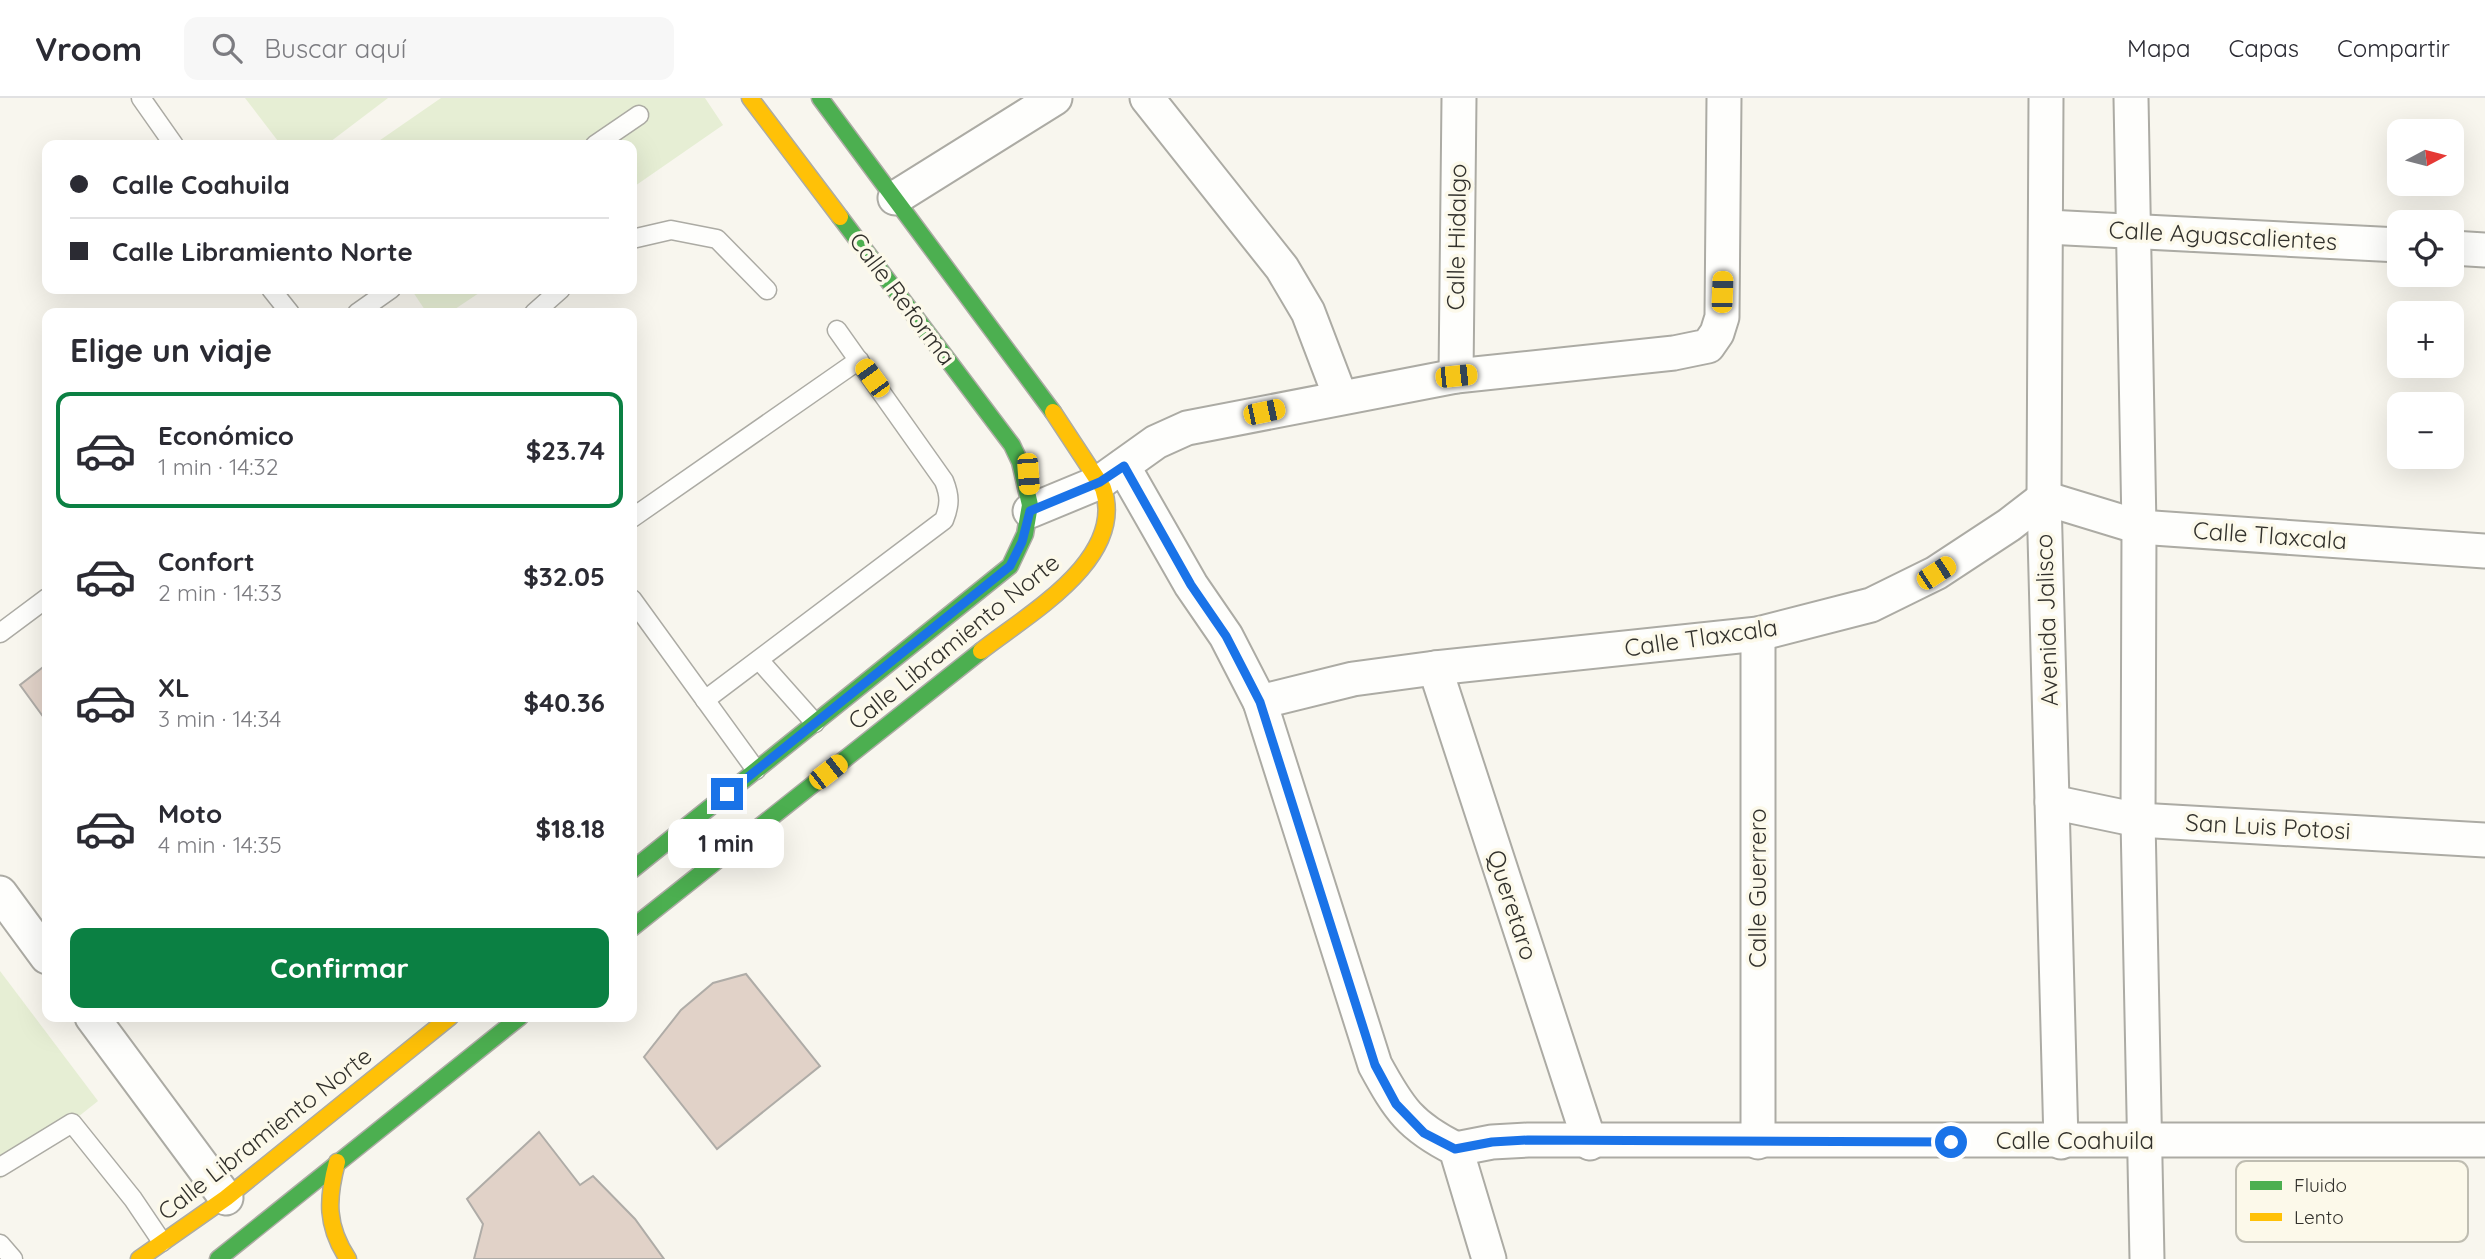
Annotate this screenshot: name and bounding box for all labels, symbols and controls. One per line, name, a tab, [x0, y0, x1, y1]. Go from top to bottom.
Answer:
search box	[184, 17, 674, 80]
text: Vroom	[35, 28, 142, 69]
icon: search	[208, 29, 246, 67]
text: Buscar aquí	[264, 32, 406, 65]
text: Mapa	[2127, 33, 2191, 63]
text: Capas	[2229, 33, 2299, 63]
text: Compartir	[2337, 33, 2450, 63]
north arrow	[2387, 119, 2464, 196]
map controls	[2387, 119, 2464, 469]
street label: Calle Hidalgo	[1440, 163, 1472, 311]
text: Calle Coahuila	[112, 168, 290, 201]
button: locate	[2387, 210, 2464, 287]
street label: Calle Aguascalientes	[2108, 214, 2338, 256]
street label: Calle Reforma	[843, 226, 962, 371]
text: Calle Libramiento Norte	[112, 235, 413, 268]
car	[1711, 271, 1734, 313]
button: +	[2387, 301, 2464, 378]
text: Elige un viaje	[70, 330, 272, 370]
car	[852, 355, 893, 401]
car	[1435, 363, 1478, 389]
button: −	[2387, 392, 2464, 469]
car	[1242, 397, 1287, 427]
icon: car	[74, 419, 137, 482]
text: Económico	[158, 419, 294, 452]
text: $23.74	[526, 434, 605, 467]
text: 1 min · 14:32	[158, 452, 278, 481]
car	[1017, 452, 1040, 496]
street label: Calle Tlaxcala	[2192, 515, 2348, 555]
street label: Avenida Jalisco	[2028, 533, 2064, 707]
icon: car	[74, 545, 137, 608]
text: Confort	[158, 545, 255, 578]
street label: Calle Libramiento Norte	[842, 547, 1065, 736]
car	[1913, 553, 1960, 593]
text: $32.05	[523, 560, 605, 593]
text: 2 min · 14:33	[158, 578, 282, 607]
street label: Calle Tlaxcala	[1622, 611, 1779, 663]
icon: car	[74, 671, 137, 734]
text: XL	[158, 671, 190, 704]
text: $40.36	[523, 686, 605, 719]
text: 3 min · 14:34	[158, 704, 281, 733]
car	[805, 751, 852, 793]
route end	[711, 778, 743, 810]
icon: car	[74, 797, 137, 860]
text: Moto	[158, 797, 222, 830]
street label: San Luis Potosi	[2185, 807, 2351, 845]
street label: Calle Guerrero	[1742, 808, 1772, 968]
text: $18.18	[536, 812, 605, 845]
callout: 1 min	[669, 818, 785, 868]
text: 1 min	[698, 829, 754, 858]
text: 4 min · 14:35	[158, 830, 282, 859]
street label: Queretaro	[1481, 846, 1545, 964]
button: Confirmar	[70, 928, 609, 1008]
street label: Calle Libramiento Norte	[151, 1040, 377, 1226]
street label: Calle Coahuila	[1996, 1125, 2154, 1155]
route start	[1935, 1126, 1967, 1158]
legend	[2236, 1161, 2468, 1242]
text: Fluido	[2294, 1173, 2347, 1197]
text: Lento	[2294, 1205, 2344, 1229]

